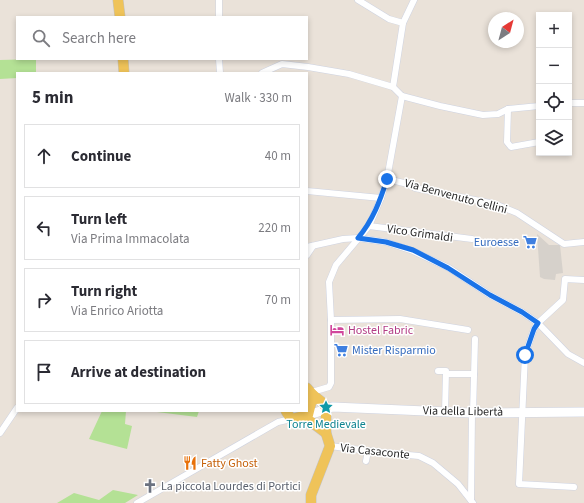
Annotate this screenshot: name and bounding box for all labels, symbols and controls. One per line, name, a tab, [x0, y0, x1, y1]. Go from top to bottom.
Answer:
north arrow	[488, 12, 524, 48]
map controls	[536, 12, 572, 156]
button: +	[536, 12, 572, 48]
search box	[16, 16, 308, 60]
icon: search	[30, 27, 52, 49]
text: Search here	[62, 28, 136, 49]
button: −	[536, 48, 572, 84]
button: locate	[536, 84, 572, 120]
text: 5 min	[32, 86, 73, 110]
text: Walk · 330 m	[224, 89, 292, 107]
button: layers	[536, 120, 572, 156]
icon: ahead	[33, 145, 55, 167]
text: Continue	[71, 146, 131, 167]
text: 40 m	[265, 147, 291, 165]
route end	[378, 170, 396, 188]
street label: Via Benvenuto Cellini	[402, 175, 509, 218]
text: Turn left	[71, 209, 127, 230]
icon: left	[33, 217, 55, 239]
text: 220 m	[258, 219, 291, 237]
street label: Vico Grimaldi	[386, 220, 454, 247]
text: Via Prima Immacolata	[71, 230, 190, 248]
place label: Euroesse	[474, 234, 519, 251]
supermarket icon: Euroesse	[522, 234, 538, 250]
text: Turn right	[71, 281, 137, 302]
icon: right	[33, 289, 55, 311]
text: 70 m	[265, 291, 291, 309]
text: Via Enrico Ariotta	[71, 302, 163, 320]
hotel icon: Hostel Fabric	[329, 322, 345, 338]
place label: Hostel Fabric	[348, 322, 414, 339]
supermarket icon: Mister Risparmio	[333, 342, 349, 358]
place label: Mister Risparmio	[352, 342, 436, 359]
route start	[516, 346, 534, 364]
icon: arrive	[33, 361, 55, 383]
text: Arrive at destination	[71, 362, 206, 383]
place icon: Torre Medievale	[318, 399, 334, 415]
street label: Via della Libertà	[423, 402, 503, 421]
place label: Torre Medievale	[286, 416, 366, 433]
street label: Via Casaconte	[339, 439, 411, 464]
restaurant icon: Fatty Ghost	[182, 455, 198, 471]
place label: Fatty Ghost	[201, 455, 258, 472]
church icon: La piccola Lourdes di Portici	[142, 478, 158, 494]
place label: La piccola Lourdes di Portici	[161, 478, 301, 495]

